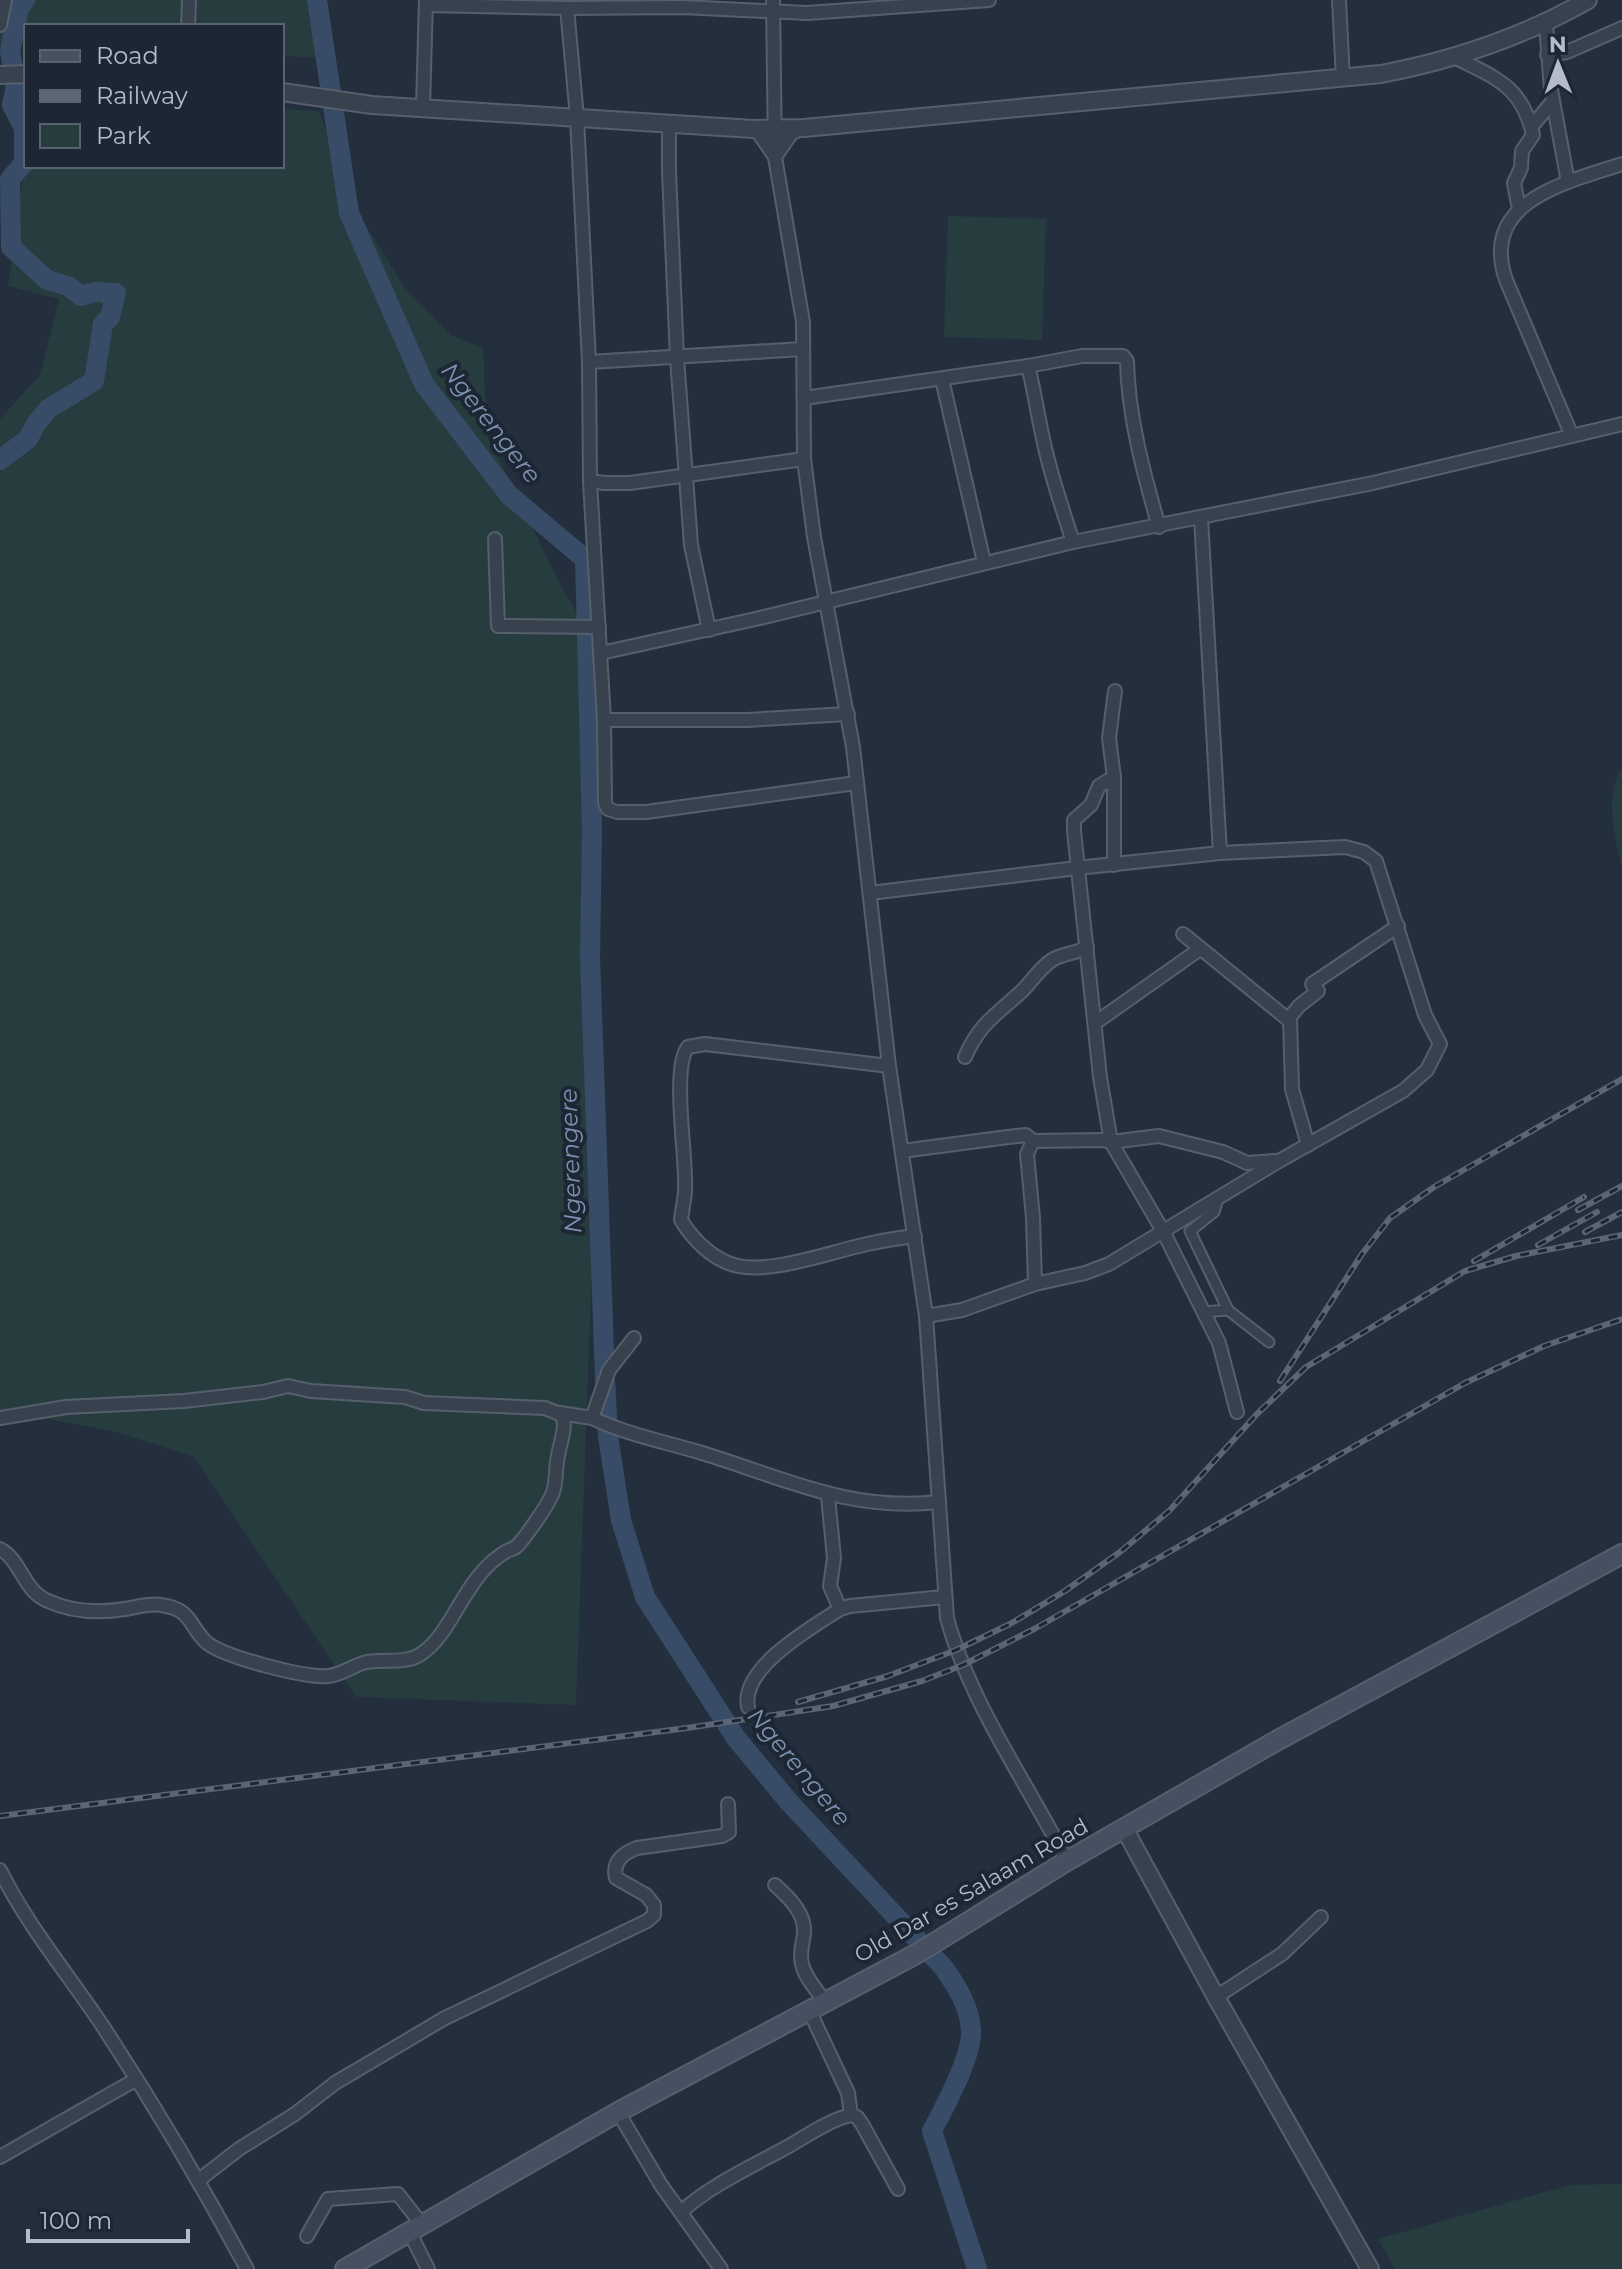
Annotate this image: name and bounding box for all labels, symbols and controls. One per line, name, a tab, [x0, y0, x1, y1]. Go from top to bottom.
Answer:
legend	[24, 24, 284, 168]
north arrow	[1518, 24, 1598, 104]
text: N	[1549, 31, 1567, 58]
text: Road	[96, 41, 159, 70]
text: Railway	[96, 81, 188, 110]
text: Park	[96, 121, 151, 150]
water label: Ngerengere	[435, 357, 548, 489]
water label: Ngerengere	[553, 1088, 588, 1234]
water label: Ngerengere	[742, 1702, 857, 1832]
street label: Old Dar es Salaam Road	[849, 1812, 1093, 1969]
scale bar	[28, 2193, 188, 2243]
text: 100 m	[40, 2206, 112, 2235]

